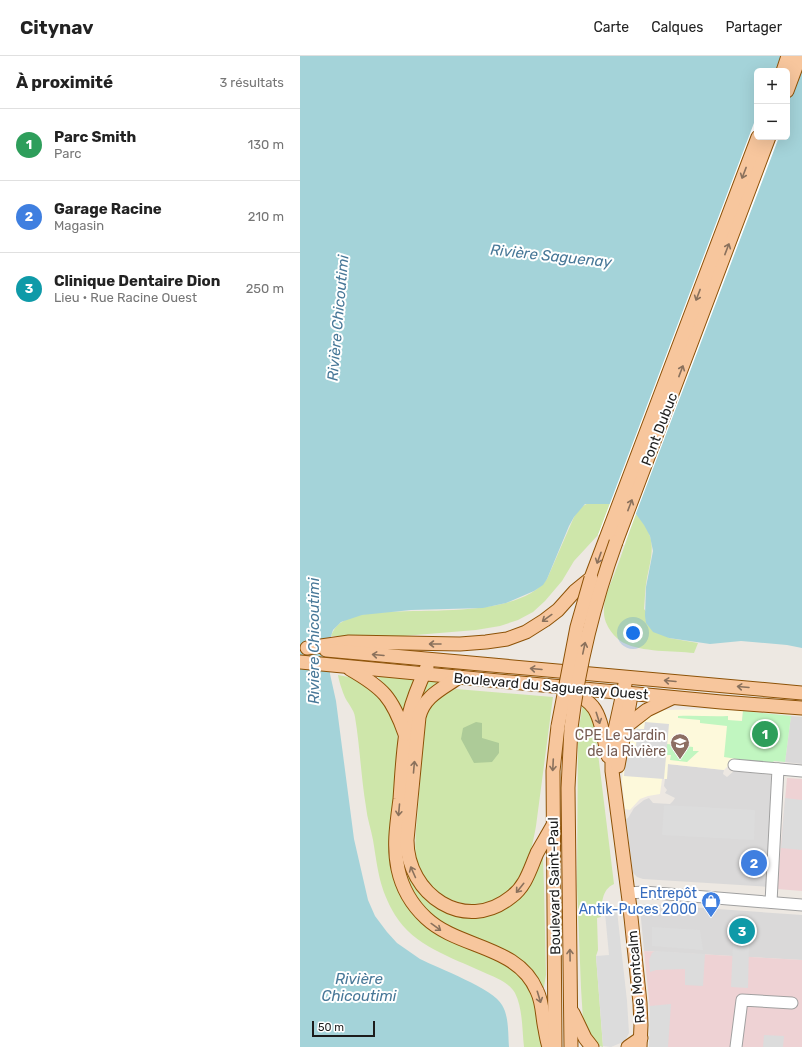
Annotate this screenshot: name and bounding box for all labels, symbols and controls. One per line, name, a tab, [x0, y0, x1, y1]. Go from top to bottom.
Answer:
text: Citynav	[20, 16, 93, 39]
text: Carte	[593, 19, 629, 36]
text: Calques	[651, 19, 703, 36]
text: Partager	[725, 19, 782, 36]
map controls	[754, 68, 790, 140]
button: +	[754, 68, 790, 104]
text: À proximité	[16, 72, 113, 92]
text: 3 résultats	[219, 75, 284, 90]
button: −	[754, 104, 790, 140]
text: Parc Smith	[54, 128, 136, 146]
text: 1	[26, 137, 32, 152]
text: 130 m	[248, 137, 284, 152]
text: Parc	[54, 146, 81, 161]
one-way arrow	[739, 167, 747, 179]
text: Garage Racine	[54, 200, 162, 218]
text: 2	[25, 209, 33, 224]
text: 210 m	[248, 209, 284, 224]
text: Magasin	[54, 218, 104, 233]
water label: Rivière Saguenay	[489, 241, 613, 271]
one-way arrow	[723, 244, 731, 256]
water label: Rivière Chicoutimi	[324, 254, 353, 382]
text: Clinique Dentaire Dion	[54, 272, 220, 290]
text: 3	[25, 281, 33, 296]
text: 250 m	[246, 281, 284, 296]
one-way arrow	[693, 289, 701, 301]
text: Lieu · Rue Racine Ouest	[54, 290, 197, 305]
one-way arrow	[677, 365, 685, 377]
street label: Pont Dubuc	[638, 390, 681, 468]
one-way arrow	[626, 500, 634, 512]
one-way arrow	[594, 551, 602, 563]
water label: Rivière Chicoutimi	[305, 577, 323, 704]
one-way arrow	[542, 614, 553, 622]
your location	[623, 623, 643, 643]
one-way arrow	[429, 640, 442, 648]
one-way arrow	[581, 642, 589, 655]
one-way arrow	[372, 651, 385, 659]
one-way arrow	[530, 665, 543, 673]
street label: Boulevard du Saguenay Ouest	[453, 670, 650, 704]
one-way arrow	[664, 677, 677, 684]
one-way arrow	[737, 684, 750, 691]
one-way arrow	[595, 711, 602, 724]
pin: 1	[752, 719, 778, 749]
place label: CPE Le Jardin de la Rivière	[575, 727, 666, 760]
school or university icon: CPE Le Jardin de la Rivière	[669, 732, 691, 760]
one-way arrow	[549, 758, 557, 771]
one-way arrow	[410, 761, 417, 774]
one-way arrow	[395, 803, 402, 816]
street label: Boulevard Saint-Paul	[545, 817, 564, 955]
pin: 2	[741, 848, 767, 878]
one-way arrow	[409, 866, 416, 878]
one-way arrow	[515, 883, 524, 894]
place label: Entrepôt Antik-Puces 2000	[579, 885, 698, 918]
shop icon: Entrepôt Antik-Puces 2000	[700, 890, 722, 918]
pin: 3	[729, 916, 755, 946]
one-way arrow	[431, 922, 442, 931]
street label: Rue Montcalm	[624, 930, 649, 1024]
one-way arrow	[566, 949, 574, 962]
water label: Rivière Chicoutimi	[321, 970, 397, 1005]
one-way arrow	[536, 991, 543, 1004]
scale bar	[312, 1019, 375, 1038]
text: 50 m	[318, 1021, 344, 1034]

